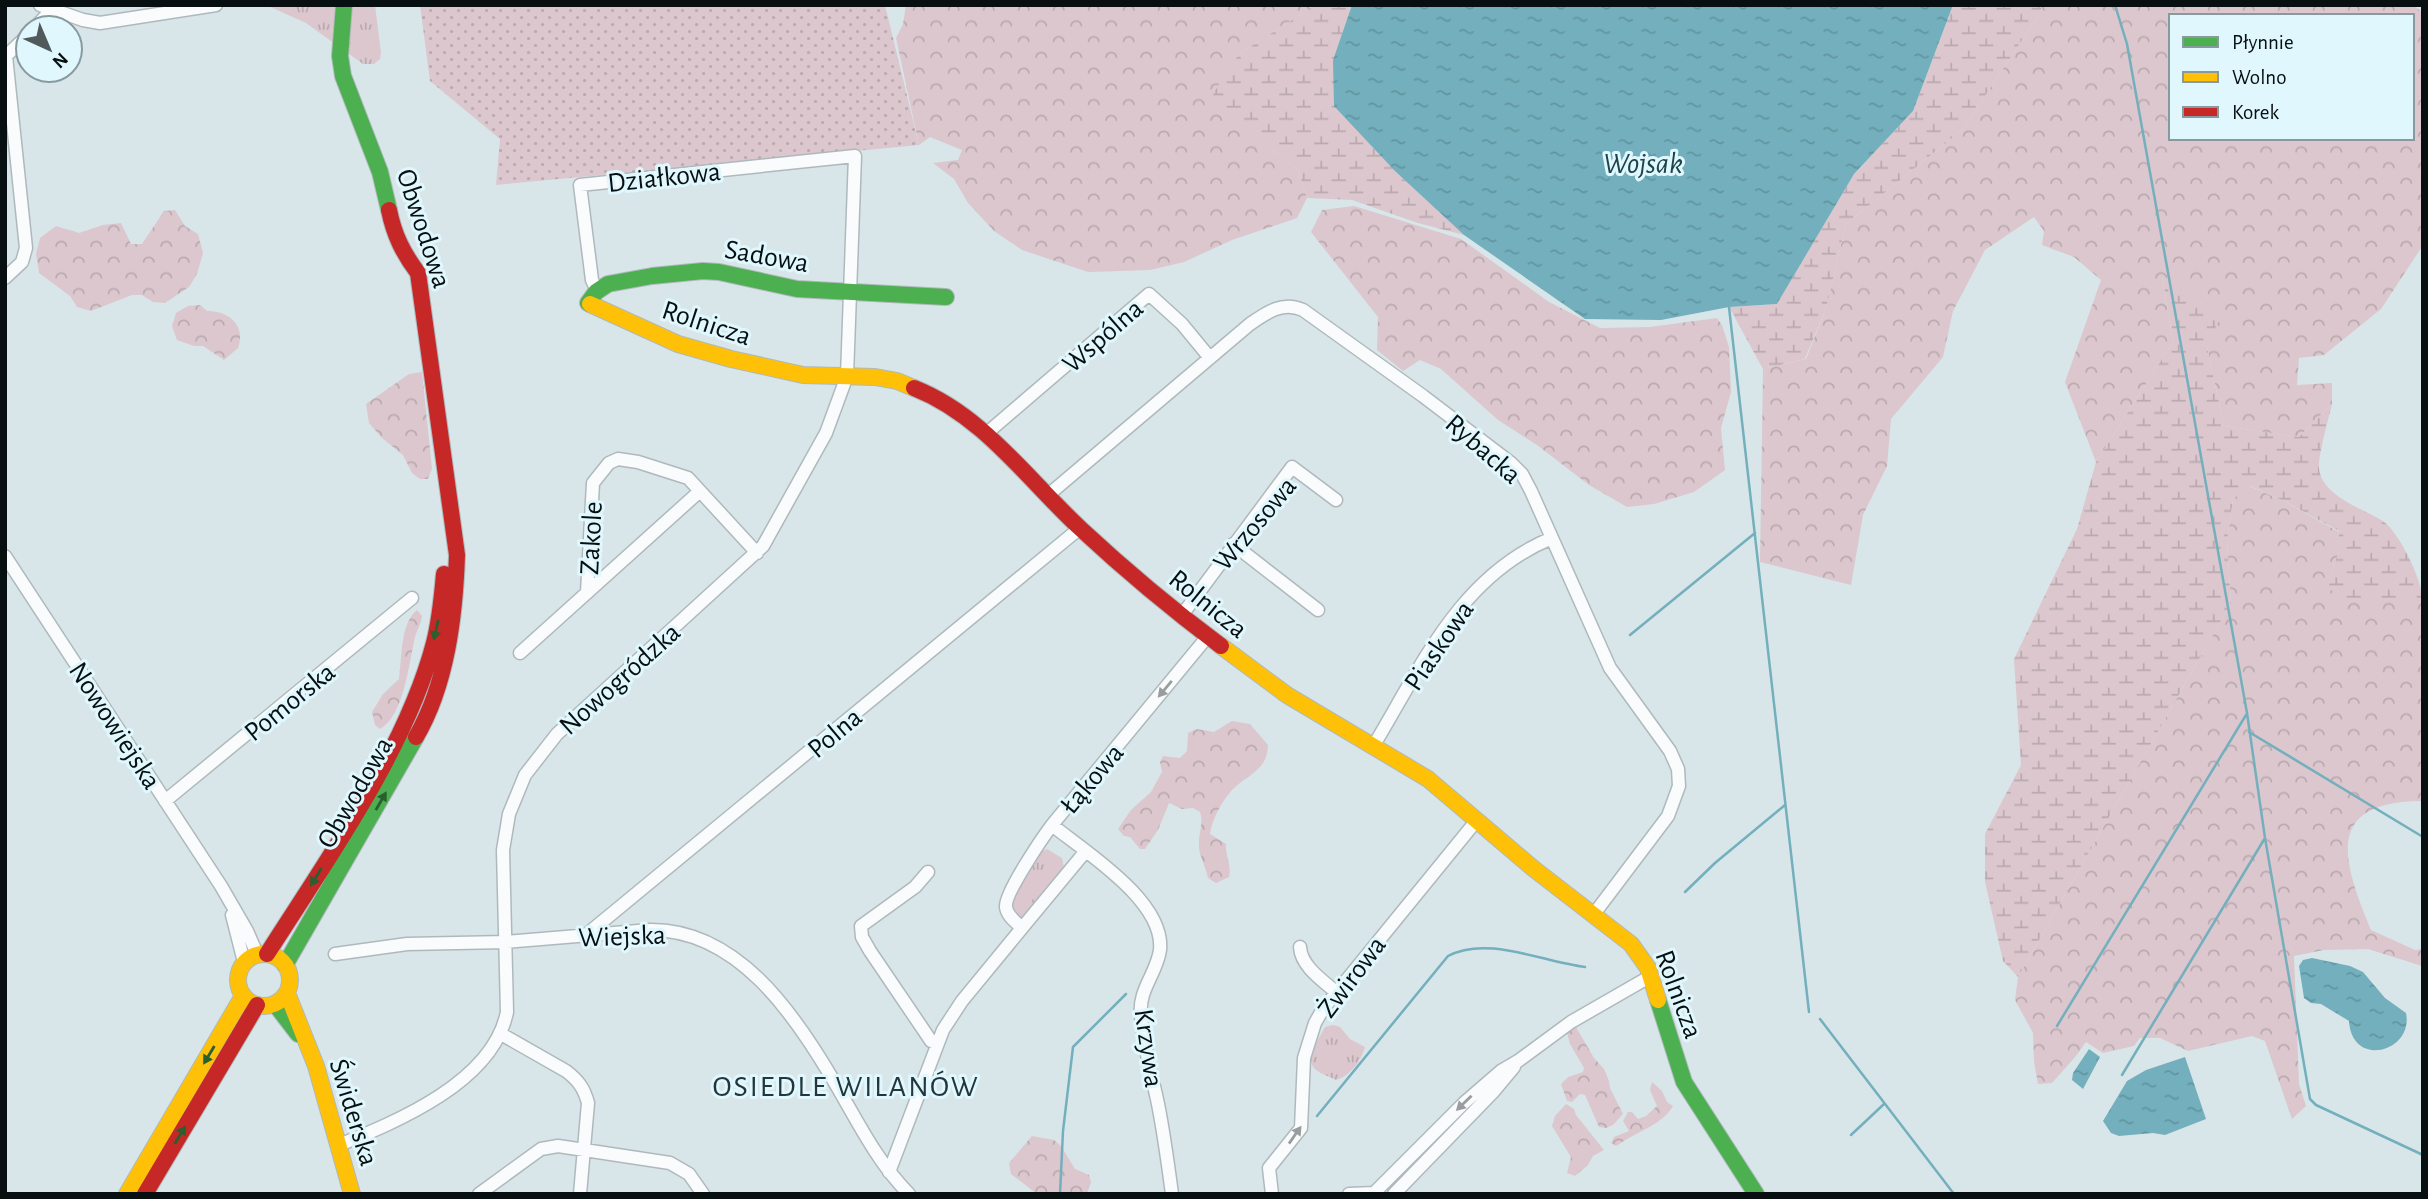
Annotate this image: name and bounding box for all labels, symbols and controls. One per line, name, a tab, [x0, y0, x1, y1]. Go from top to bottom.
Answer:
north arrow	[14, 14, 84, 84]
legend	[2169, 14, 2414, 140]
text: Płynnie	[2232, 32, 2294, 53]
text: N	[48, 49, 71, 72]
text: Wolno	[2232, 67, 2286, 88]
text: Korek	[2232, 102, 2280, 123]
water label: Wojsak	[1603, 149, 1683, 179]
street label: Działkowa	[606, 158, 722, 198]
street label: Obwodowa	[391, 166, 455, 292]
street label: Sadowa	[722, 236, 811, 278]
street label: Wspólna	[1058, 294, 1149, 379]
street label: Rolnicza	[658, 296, 754, 351]
street label: Rybacka	[1439, 409, 1526, 490]
street label: Wrzosowa	[1209, 472, 1303, 576]
street label: Zakole	[576, 501, 608, 576]
street label: Rolnicza	[1163, 565, 1252, 644]
street label: Piaskowa	[1400, 596, 1480, 696]
street label: Nowogródzka	[555, 618, 686, 741]
one-way arrow	[431, 619, 442, 641]
street label: Nowowiejska	[63, 658, 166, 795]
street label: Pomorska	[240, 658, 341, 747]
one-way arrow	[1158, 680, 1173, 697]
street label: Polna	[803, 703, 868, 764]
street label: Obwodowa	[313, 733, 399, 853]
street label: Łąkowa	[1055, 739, 1130, 820]
one-way arrow	[375, 792, 387, 811]
one-way arrow	[310, 867, 322, 886]
street label: Wiejska	[578, 921, 666, 953]
street label: Żwirowa	[1312, 930, 1392, 1023]
street label: Rolnicza	[1649, 947, 1707, 1043]
street label: Krzywa	[1129, 1007, 1167, 1089]
one-way arrow	[202, 1045, 215, 1064]
street label: Świderska	[324, 1055, 385, 1169]
district label: OSIEDLE WILANÓW	[713, 1070, 979, 1102]
one-way arrow	[1456, 1094, 1473, 1111]
one-way arrow	[174, 1125, 186, 1145]
one-way arrow	[1288, 1125, 1302, 1144]

